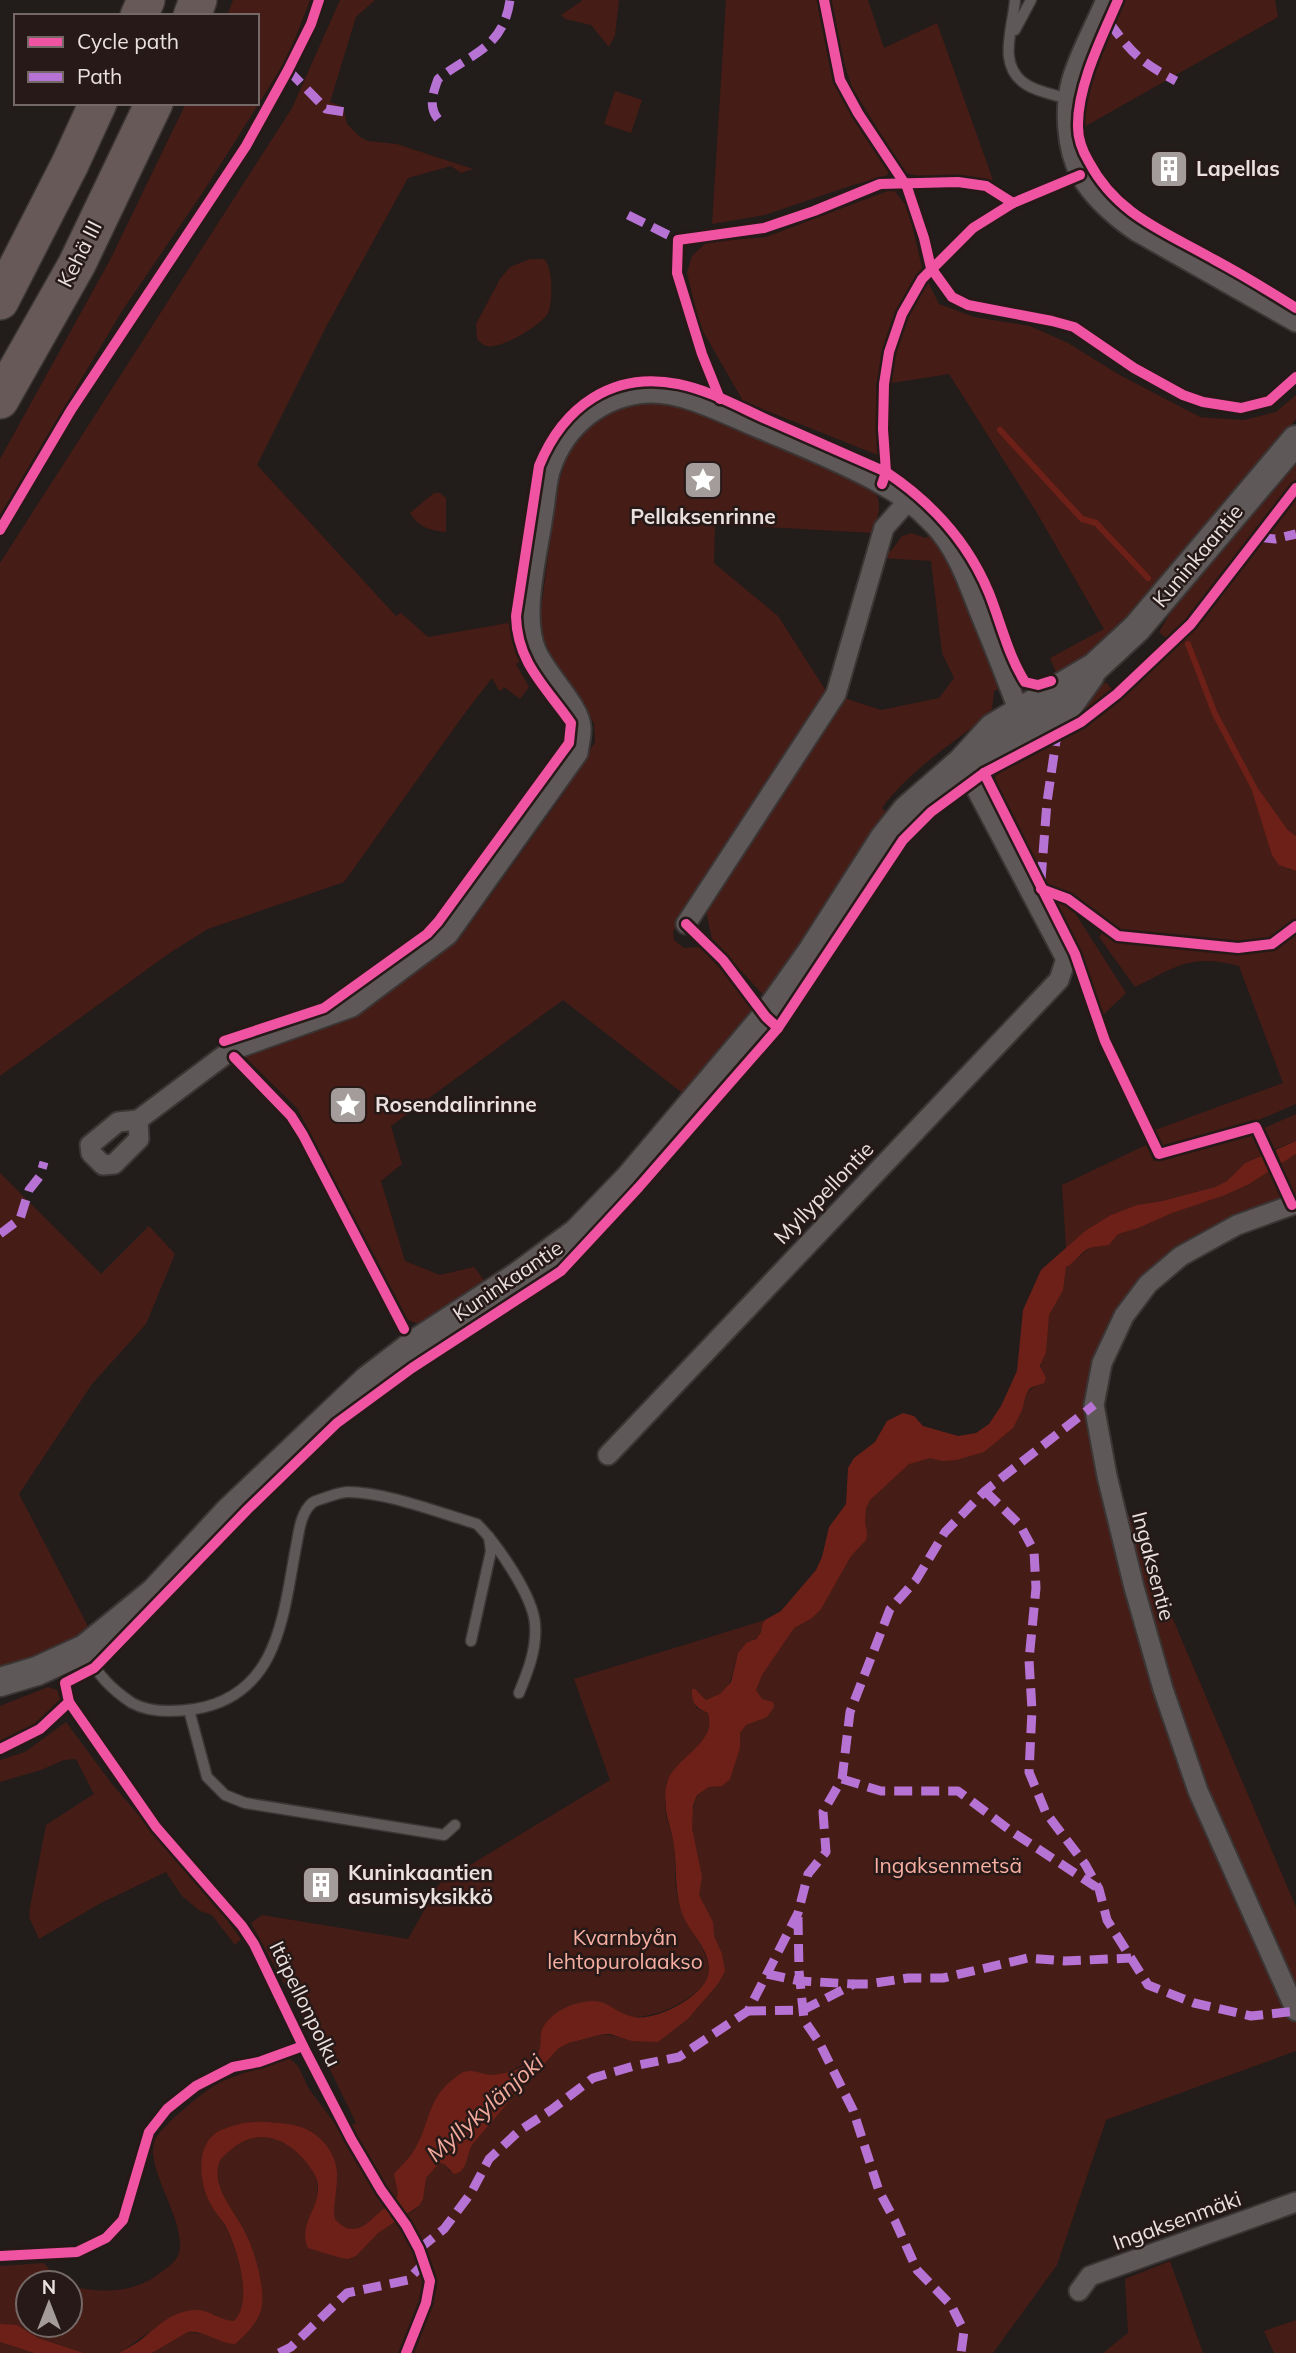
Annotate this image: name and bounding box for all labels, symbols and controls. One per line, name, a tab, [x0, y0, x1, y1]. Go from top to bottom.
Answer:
legend	[14, 14, 259, 105]
text: Cycle path	[77, 28, 179, 54]
text: Path	[77, 63, 122, 89]
building icon: Lapellas	[1148, 148, 1190, 190]
place label: Lapellas	[1196, 155, 1280, 181]
street label: Kehä III	[51, 216, 107, 291]
place icon: Pellaksenrinne	[682, 459, 724, 501]
street label: Kuninkaantie	[1147, 498, 1248, 612]
place label: Pellaksenrinne	[630, 503, 776, 529]
place icon: Rosendalinrinne	[327, 1084, 369, 1126]
place label: Rosendalinrinne	[375, 1091, 537, 1117]
street label: Myllypellontie	[768, 1136, 879, 1249]
street label: Kuninkaantie	[448, 1234, 567, 1326]
street label: Ingaksentie	[1127, 1508, 1181, 1623]
park label: Ingaksenmetsä	[874, 1852, 1022, 1878]
place label: Kuninkaantien asumisyksikkö	[348, 1859, 493, 1909]
building icon: Kuninkaantien asumisyksikkö	[300, 1864, 342, 1906]
park label: Kvarnbyån lehtopurolaakso	[547, 1924, 703, 1974]
street label: Itäpellonpolku	[264, 1937, 347, 2070]
water label: Myllykylänjoki	[420, 2047, 550, 2168]
street label: Ingaksenmäki	[1109, 2185, 1244, 2255]
north arrow	[14, 2269, 84, 2339]
text: N	[42, 2275, 56, 2299]

